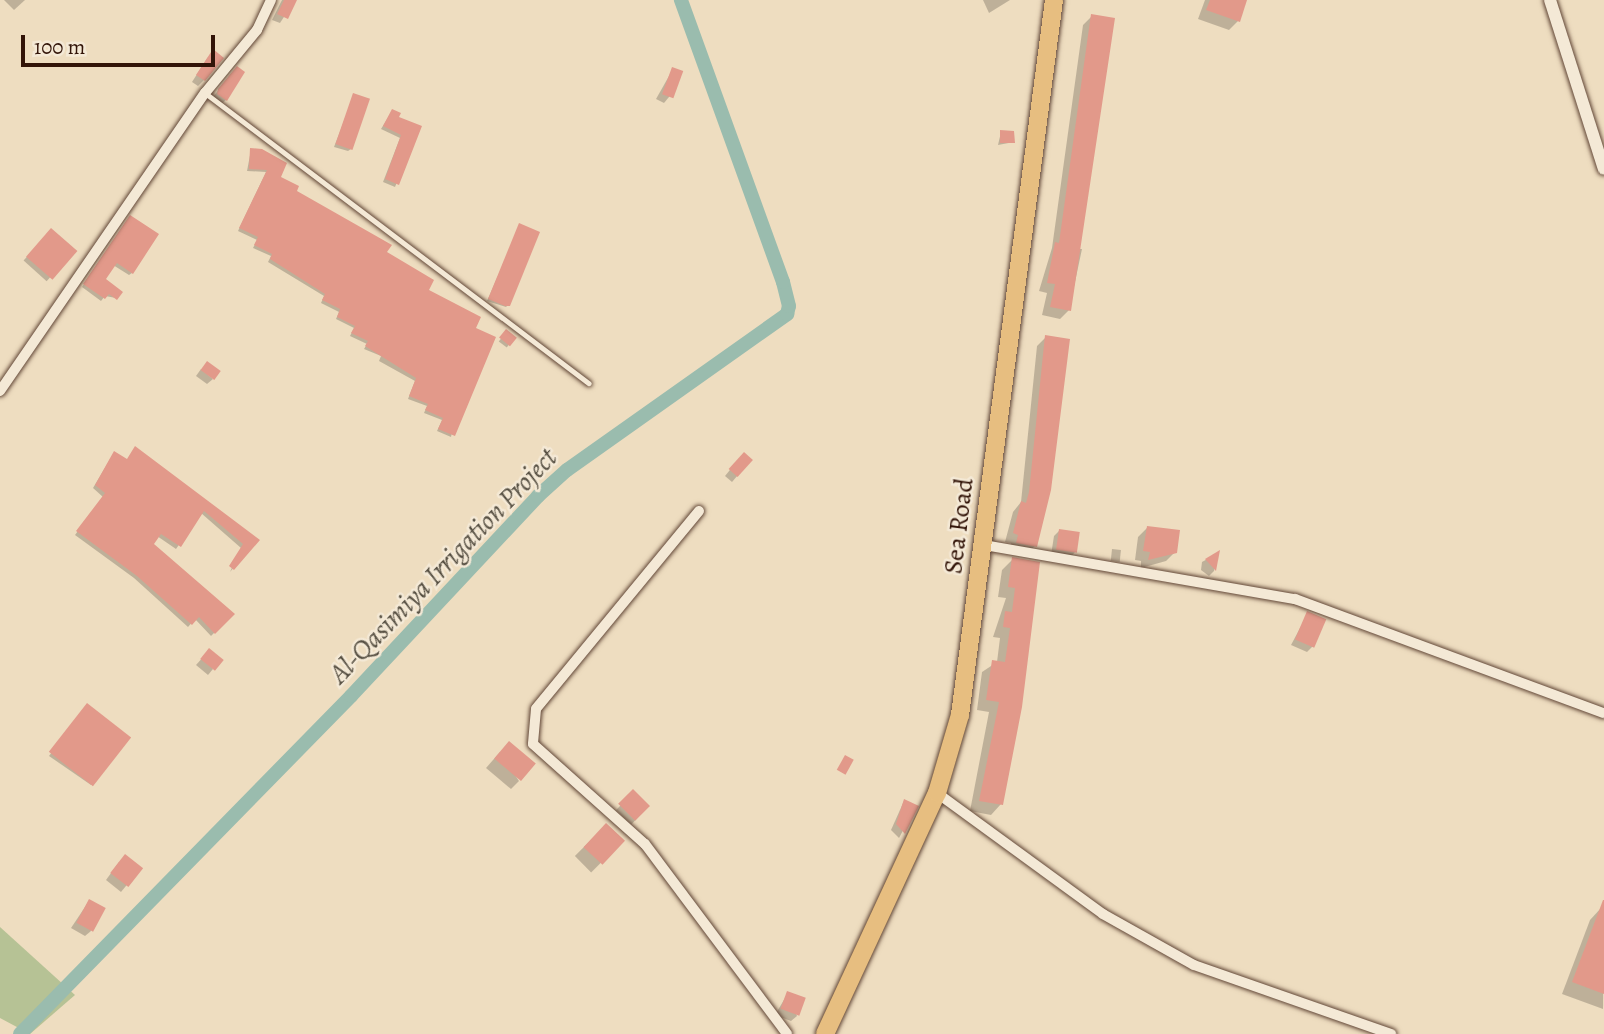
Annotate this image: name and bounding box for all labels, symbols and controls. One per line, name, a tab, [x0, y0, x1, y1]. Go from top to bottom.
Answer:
scale bar	[24, 21, 219, 65]
text: 100 m	[34, 33, 85, 61]
water label: Al-Qasimiya Irrigation Project	[322, 442, 564, 690]
street label: Sea Road	[938, 476, 980, 576]

